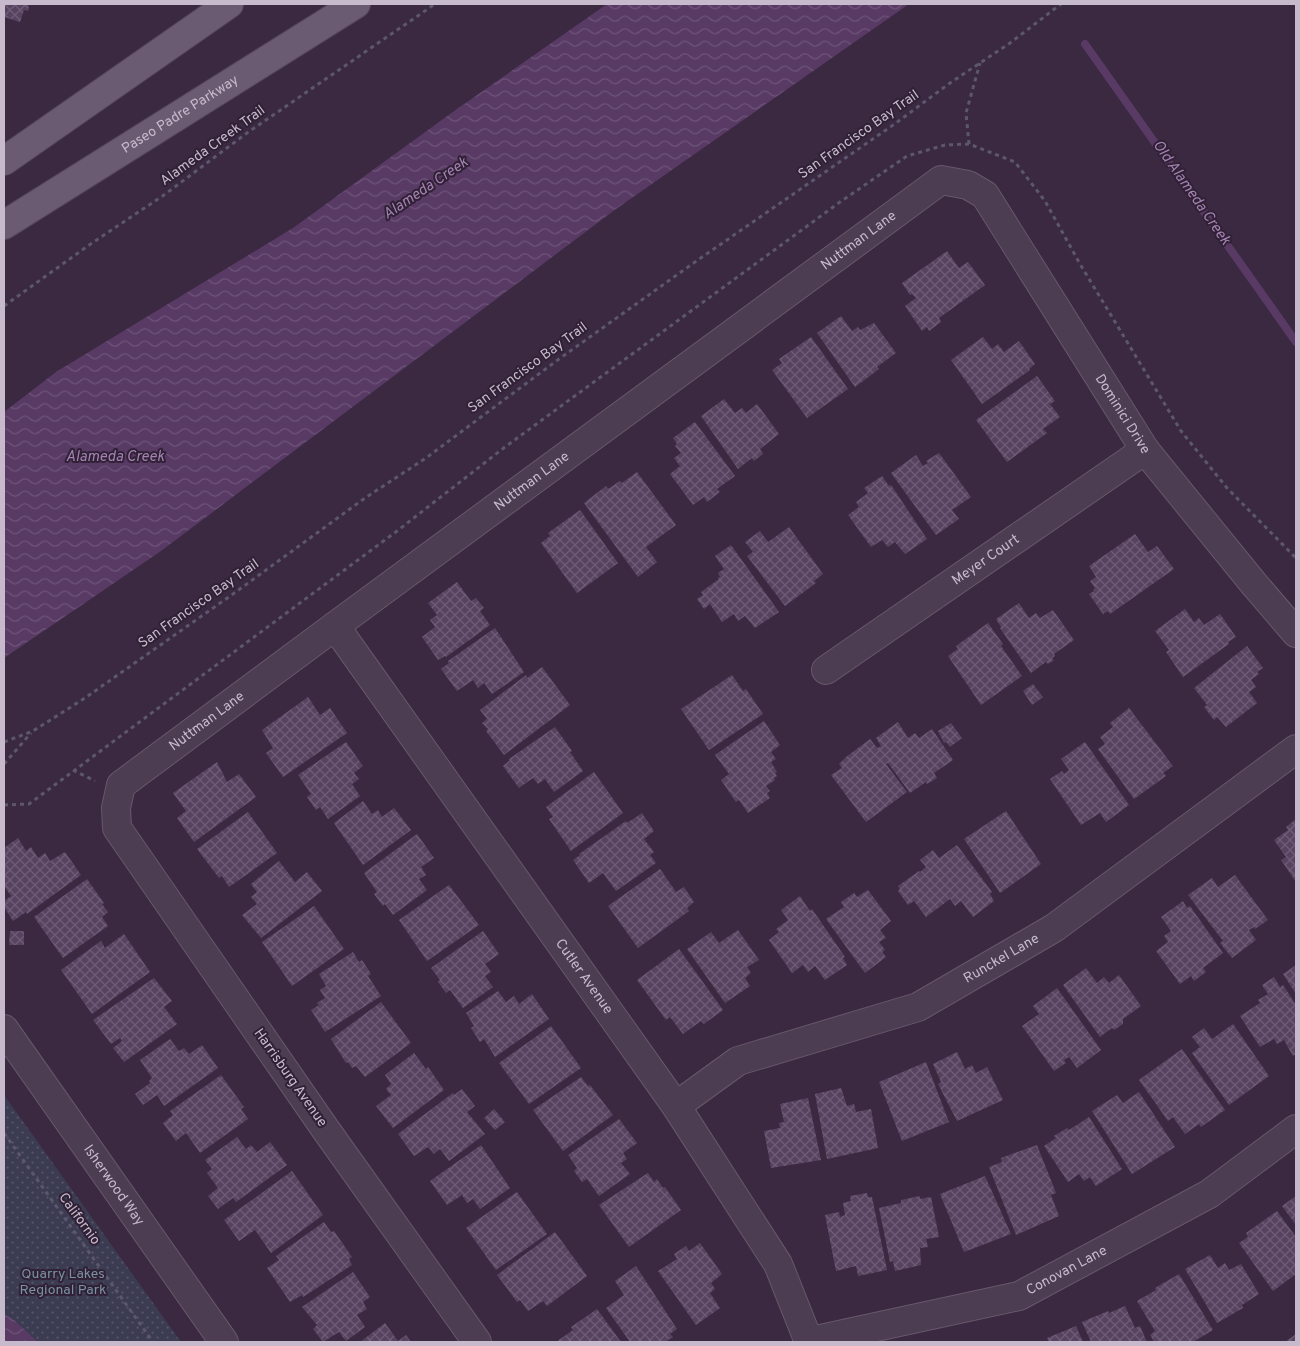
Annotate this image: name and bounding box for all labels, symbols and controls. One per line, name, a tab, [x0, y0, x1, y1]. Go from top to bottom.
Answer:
street label: Paseo Padre Parkway	[119, 71, 242, 157]
street label: San Francisco Bay Trail	[795, 87, 923, 183]
street label: Alameda Creek Trail	[157, 102, 269, 190]
water label: Old Alameda Creek	[1148, 137, 1235, 249]
water label: Alameda Creek	[380, 153, 473, 224]
street label: Nuttman Lane	[818, 207, 900, 274]
street label: San Francisco Bay Trail	[465, 319, 591, 417]
street label: Dominici Drive	[1091, 371, 1154, 457]
water label: Alameda Creek	[66, 448, 165, 467]
street label: Nuttman Lane	[491, 448, 573, 515]
street label: Meyer Court	[949, 531, 1023, 589]
street label: San Francisco Bay Trail	[135, 556, 263, 652]
street label: Nuttman Lane	[166, 688, 248, 755]
street label: Runckel Lane	[961, 930, 1042, 987]
street label: Cutler Avenue	[552, 936, 617, 1017]
street label: Harrisburg Avenue	[250, 1026, 330, 1130]
street label: Isherwood Way	[80, 1142, 148, 1229]
street label: Californio	[54, 1190, 104, 1249]
street label: Conovan Lane	[1023, 1242, 1110, 1299]
park label: Quarry Lakes Regional Park	[19, 1266, 107, 1299]

